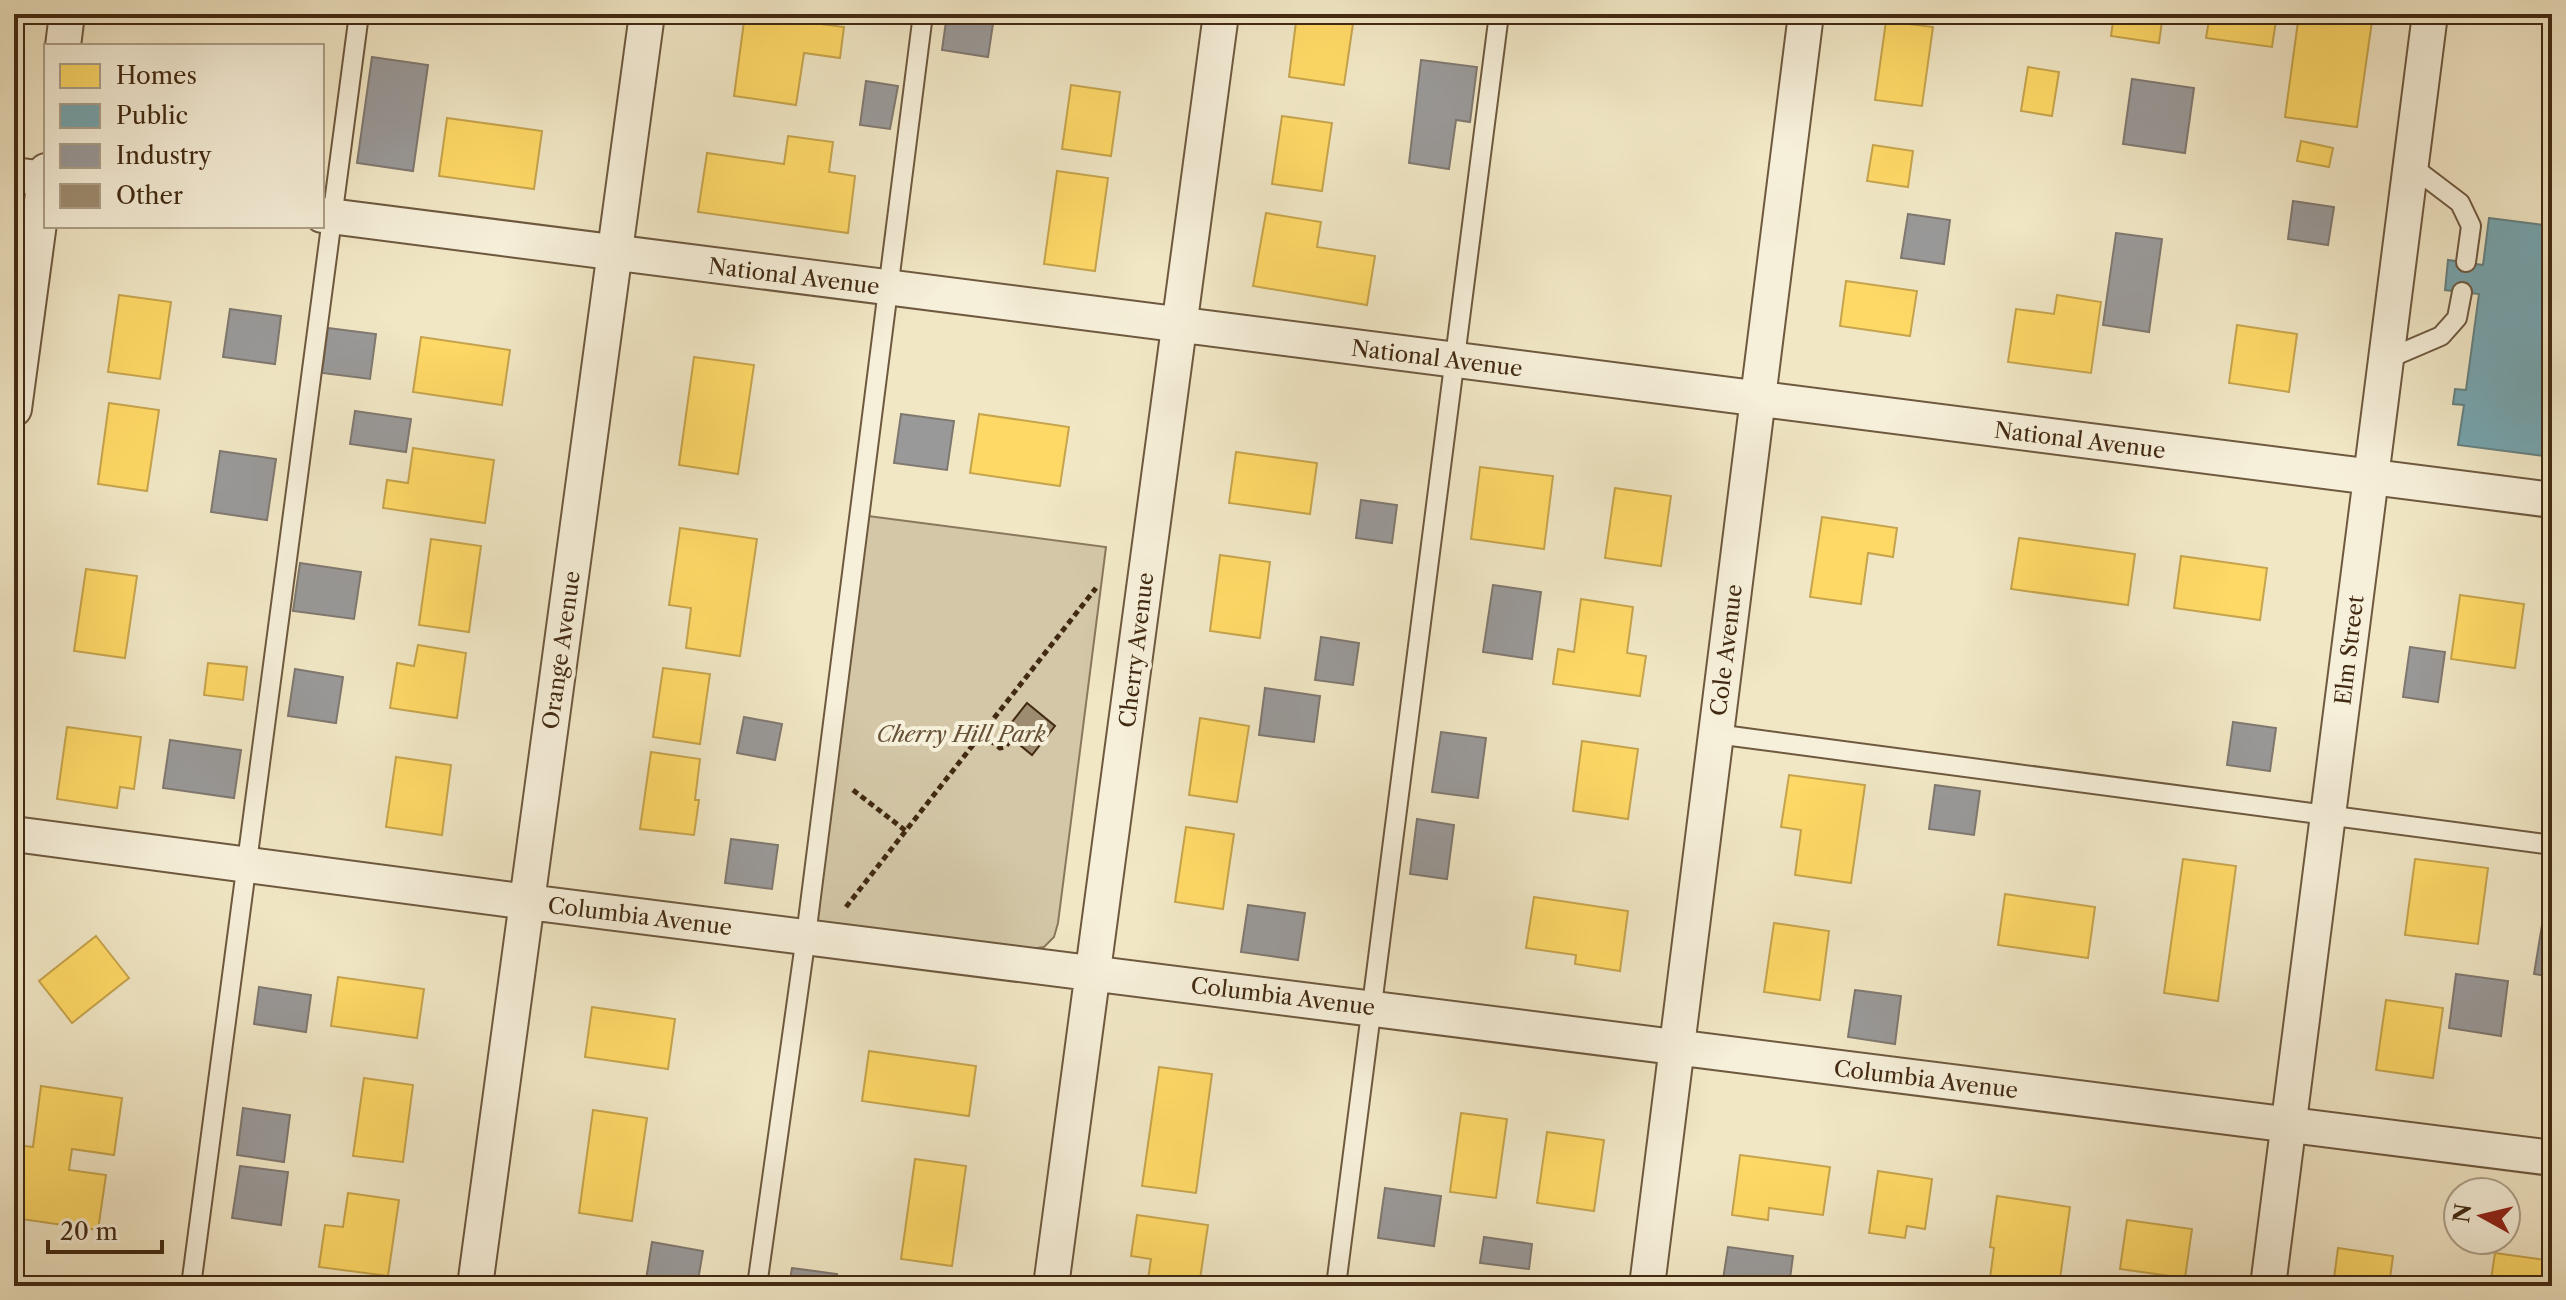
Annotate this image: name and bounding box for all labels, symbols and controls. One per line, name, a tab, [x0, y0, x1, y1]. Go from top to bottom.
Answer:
legend	[44, 44, 324, 228]
text: Homes	[116, 61, 197, 90]
text: Public	[116, 101, 188, 130]
text: Industry	[116, 141, 212, 170]
text: Other	[116, 181, 183, 210]
street label: National Avenue	[707, 253, 881, 300]
street label: National Avenue	[1350, 335, 1524, 382]
street label: National Avenue	[1993, 417, 2167, 464]
street label: Orange Avenue	[537, 569, 586, 731]
street label: Cherry Avenue	[1114, 571, 1159, 729]
street label: Cole Avenue	[1705, 583, 1748, 717]
street label: Elm Street	[2329, 593, 2370, 706]
park label: Cherry Hill Park	[876, 721, 1046, 748]
street label: Columbia Avenue	[546, 892, 734, 941]
street label: Columbia Avenue	[1189, 972, 1377, 1021]
street label: Columbia Avenue	[1832, 1055, 2020, 1104]
north arrow	[2442, 1176, 2522, 1256]
text: N	[2448, 1202, 2477, 1225]
scale bar	[48, 1204, 162, 1254]
text: 20 m	[60, 1217, 118, 1246]

